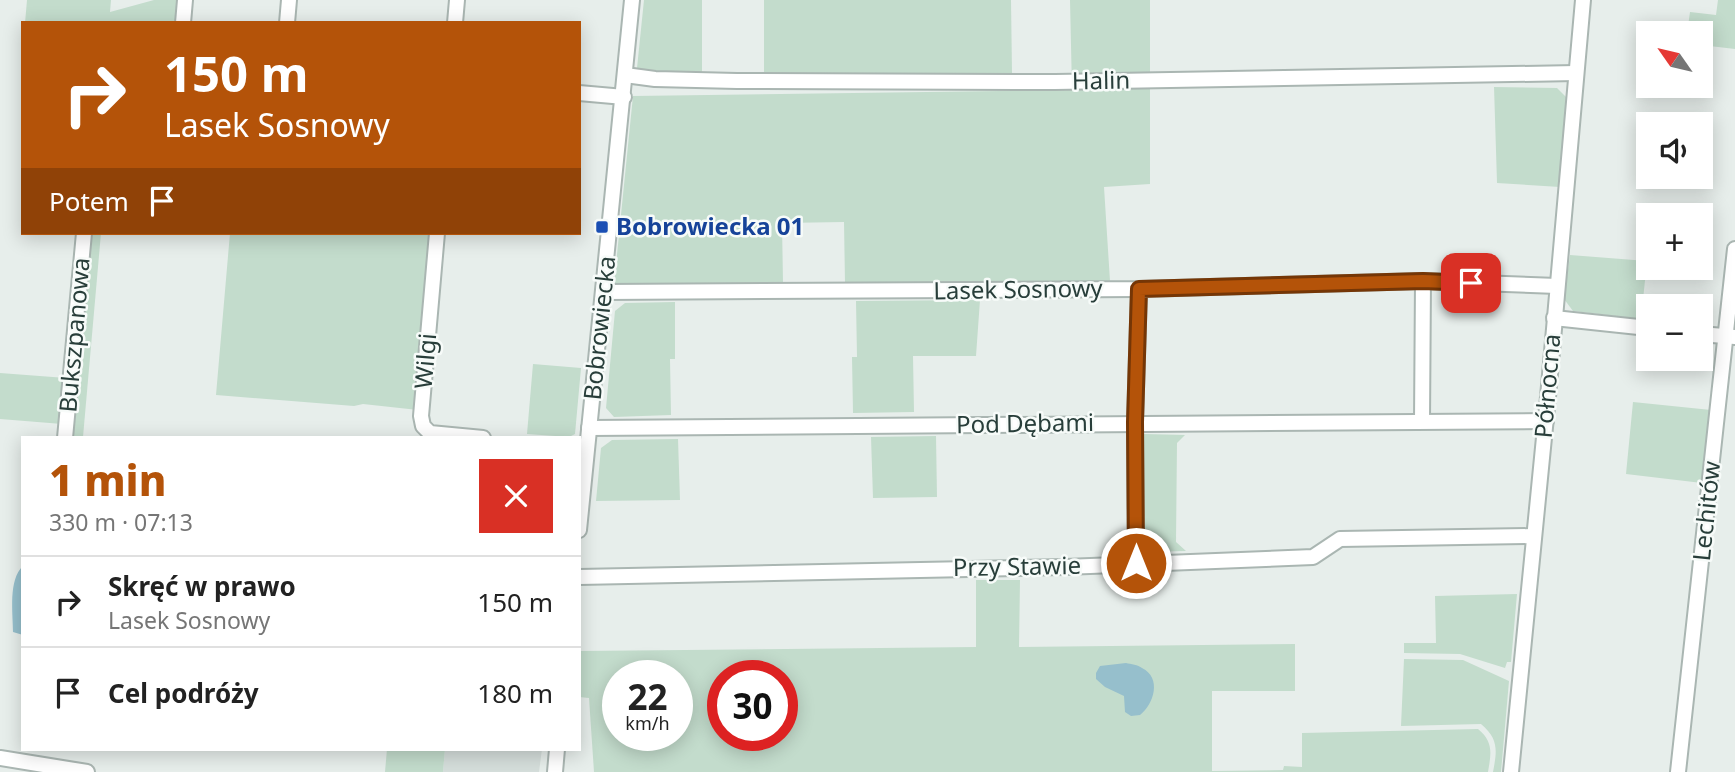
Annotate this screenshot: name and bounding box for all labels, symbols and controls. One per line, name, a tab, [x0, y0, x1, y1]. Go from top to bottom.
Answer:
north arrow	[1636, 21, 1713, 98]
map controls	[1636, 21, 1713, 371]
text: 150 m	[164, 40, 309, 106]
icon: right	[49, 49, 140, 140]
street label: Halin	[1071, 62, 1130, 97]
text: Lasek Sosnowy	[164, 103, 390, 146]
button: sound	[1636, 112, 1713, 189]
icon: arrive	[143, 182, 181, 220]
text: Potem	[49, 183, 129, 219]
button: +	[1636, 203, 1713, 280]
place label: Bobrowiecka 01	[616, 209, 804, 242]
marker: Bobrowiecka 01	[594, 219, 610, 235]
pin	[1441, 253, 1501, 313]
street label: Bobrowiecka	[575, 254, 622, 402]
street label: Bukszpanowa	[50, 256, 97, 414]
icon: arrive	[1452, 264, 1490, 302]
street label: Lasek Sosnowy	[933, 271, 1104, 306]
button: −	[1636, 294, 1713, 371]
street label: Wilgi	[406, 332, 443, 390]
street label: Północna	[1526, 332, 1567, 439]
street label: Pod Dębami	[956, 405, 1094, 440]
text: 1 min	[49, 451, 166, 508]
button: close	[479, 459, 553, 533]
street label: Lechitów	[1684, 459, 1727, 562]
text: 330 m · 07:13	[49, 506, 193, 538]
position arrow	[1099, 526, 1173, 600]
street label: Przy Stawie	[953, 548, 1081, 583]
text: Skręć w prawo	[108, 568, 296, 604]
icon: right	[49, 583, 87, 621]
text: 150 m	[477, 584, 553, 620]
text: Lasek Sosnowy	[108, 604, 270, 636]
speed limit sign: 30	[707, 660, 798, 751]
text: 22	[627, 673, 668, 720]
icon: arrive	[49, 674, 87, 712]
text: Cel podróży	[108, 675, 259, 711]
text: 180 m	[477, 675, 553, 711]
text: km/h	[625, 711, 670, 735]

